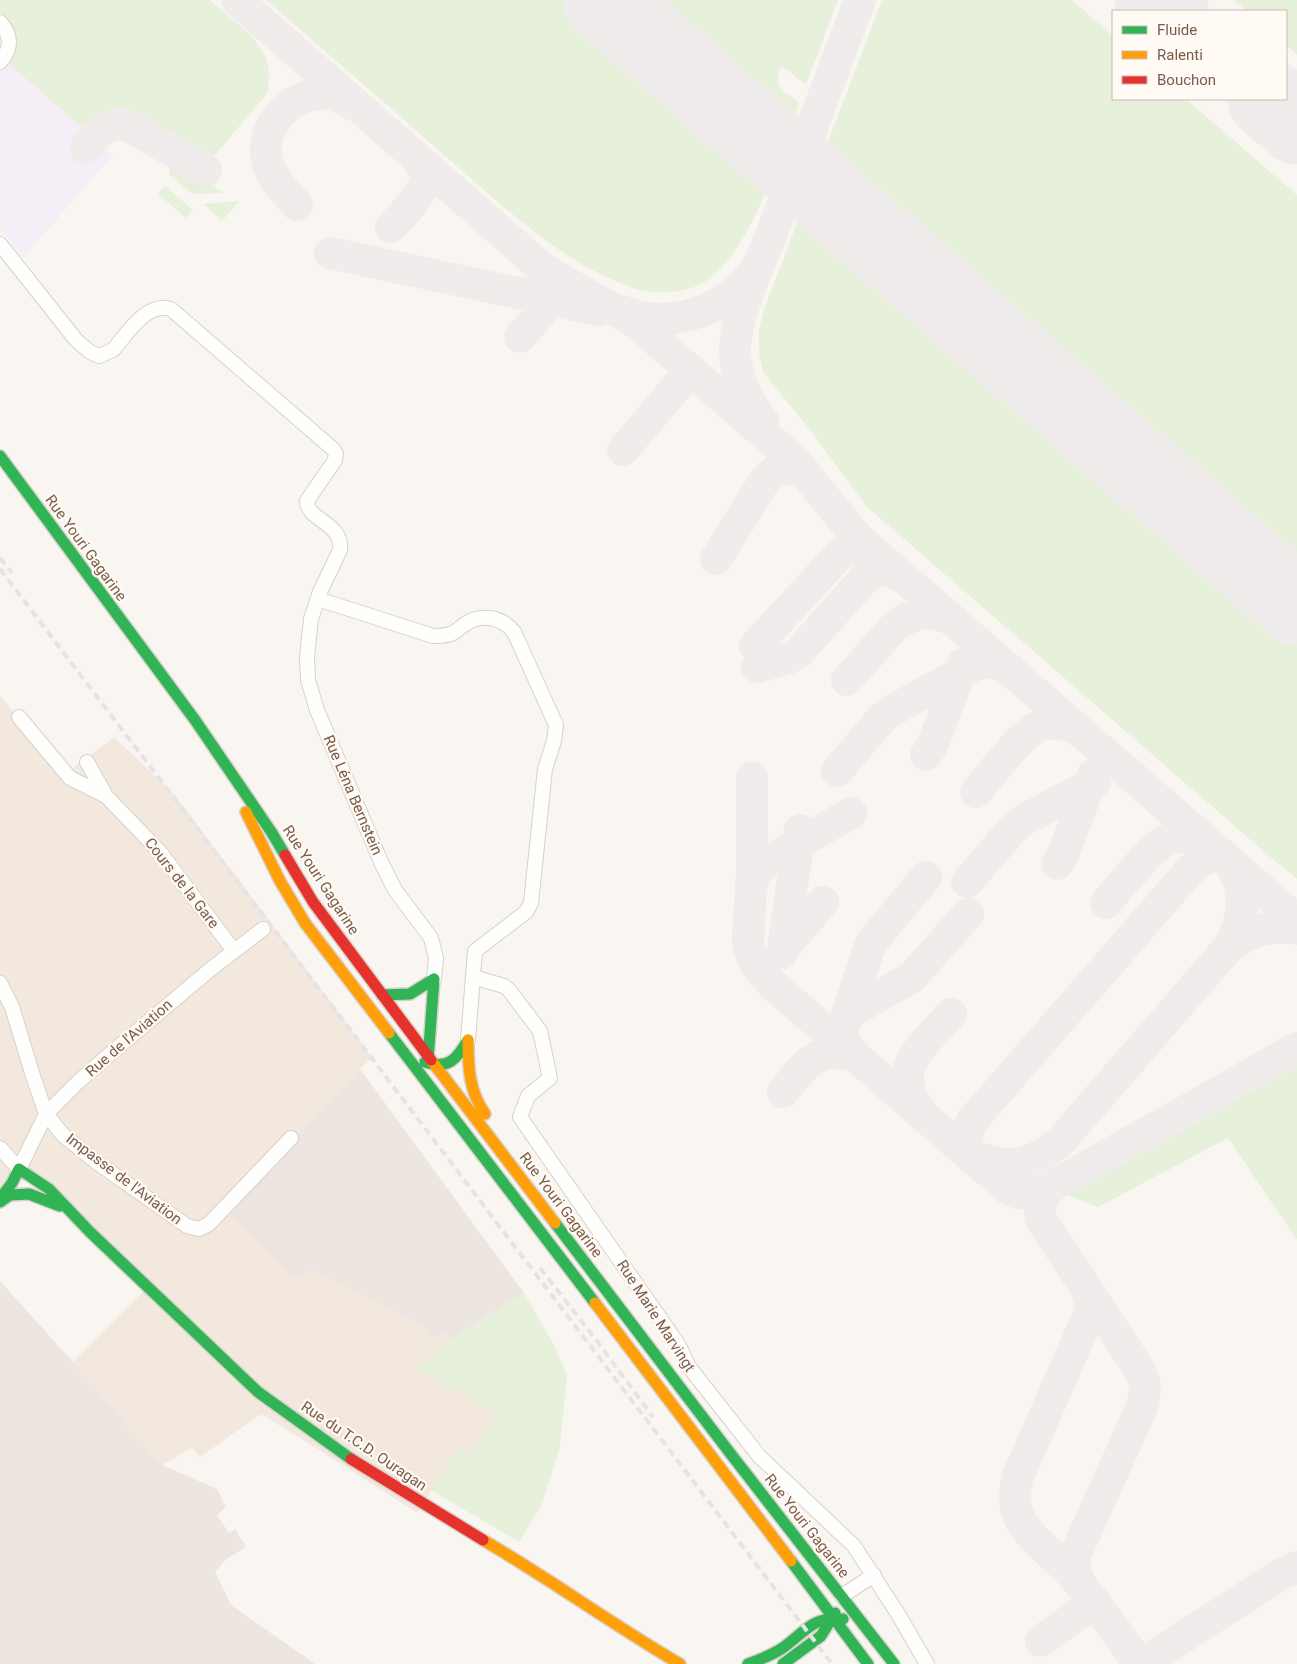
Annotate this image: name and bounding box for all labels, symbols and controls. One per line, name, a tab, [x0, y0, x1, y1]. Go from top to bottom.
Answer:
legend	[1112, 10, 1287, 100]
text: Fluide	[1157, 21, 1197, 39]
text: Ralenti	[1157, 46, 1203, 64]
text: Bouchon	[1157, 71, 1216, 89]
street label: Rue Youri Gagarine	[41, 491, 131, 605]
street label: Rue Léna Bernstein	[320, 732, 386, 858]
street label: Rue Youri Gagarine	[279, 822, 363, 938]
street label: Cours de la Gare	[141, 834, 223, 932]
street label: Rue de l'Aviation	[82, 996, 176, 1080]
street label: Impasse de l'Aviation	[63, 1130, 185, 1228]
street label: Rue Youri Gagarine	[516, 1149, 606, 1261]
street label: Rue Marie Marvingt	[613, 1257, 699, 1375]
street label: Rue du T.C.D. Ouragan	[298, 1397, 430, 1495]
street label: Rue Youri Gagarine	[761, 1470, 853, 1582]

